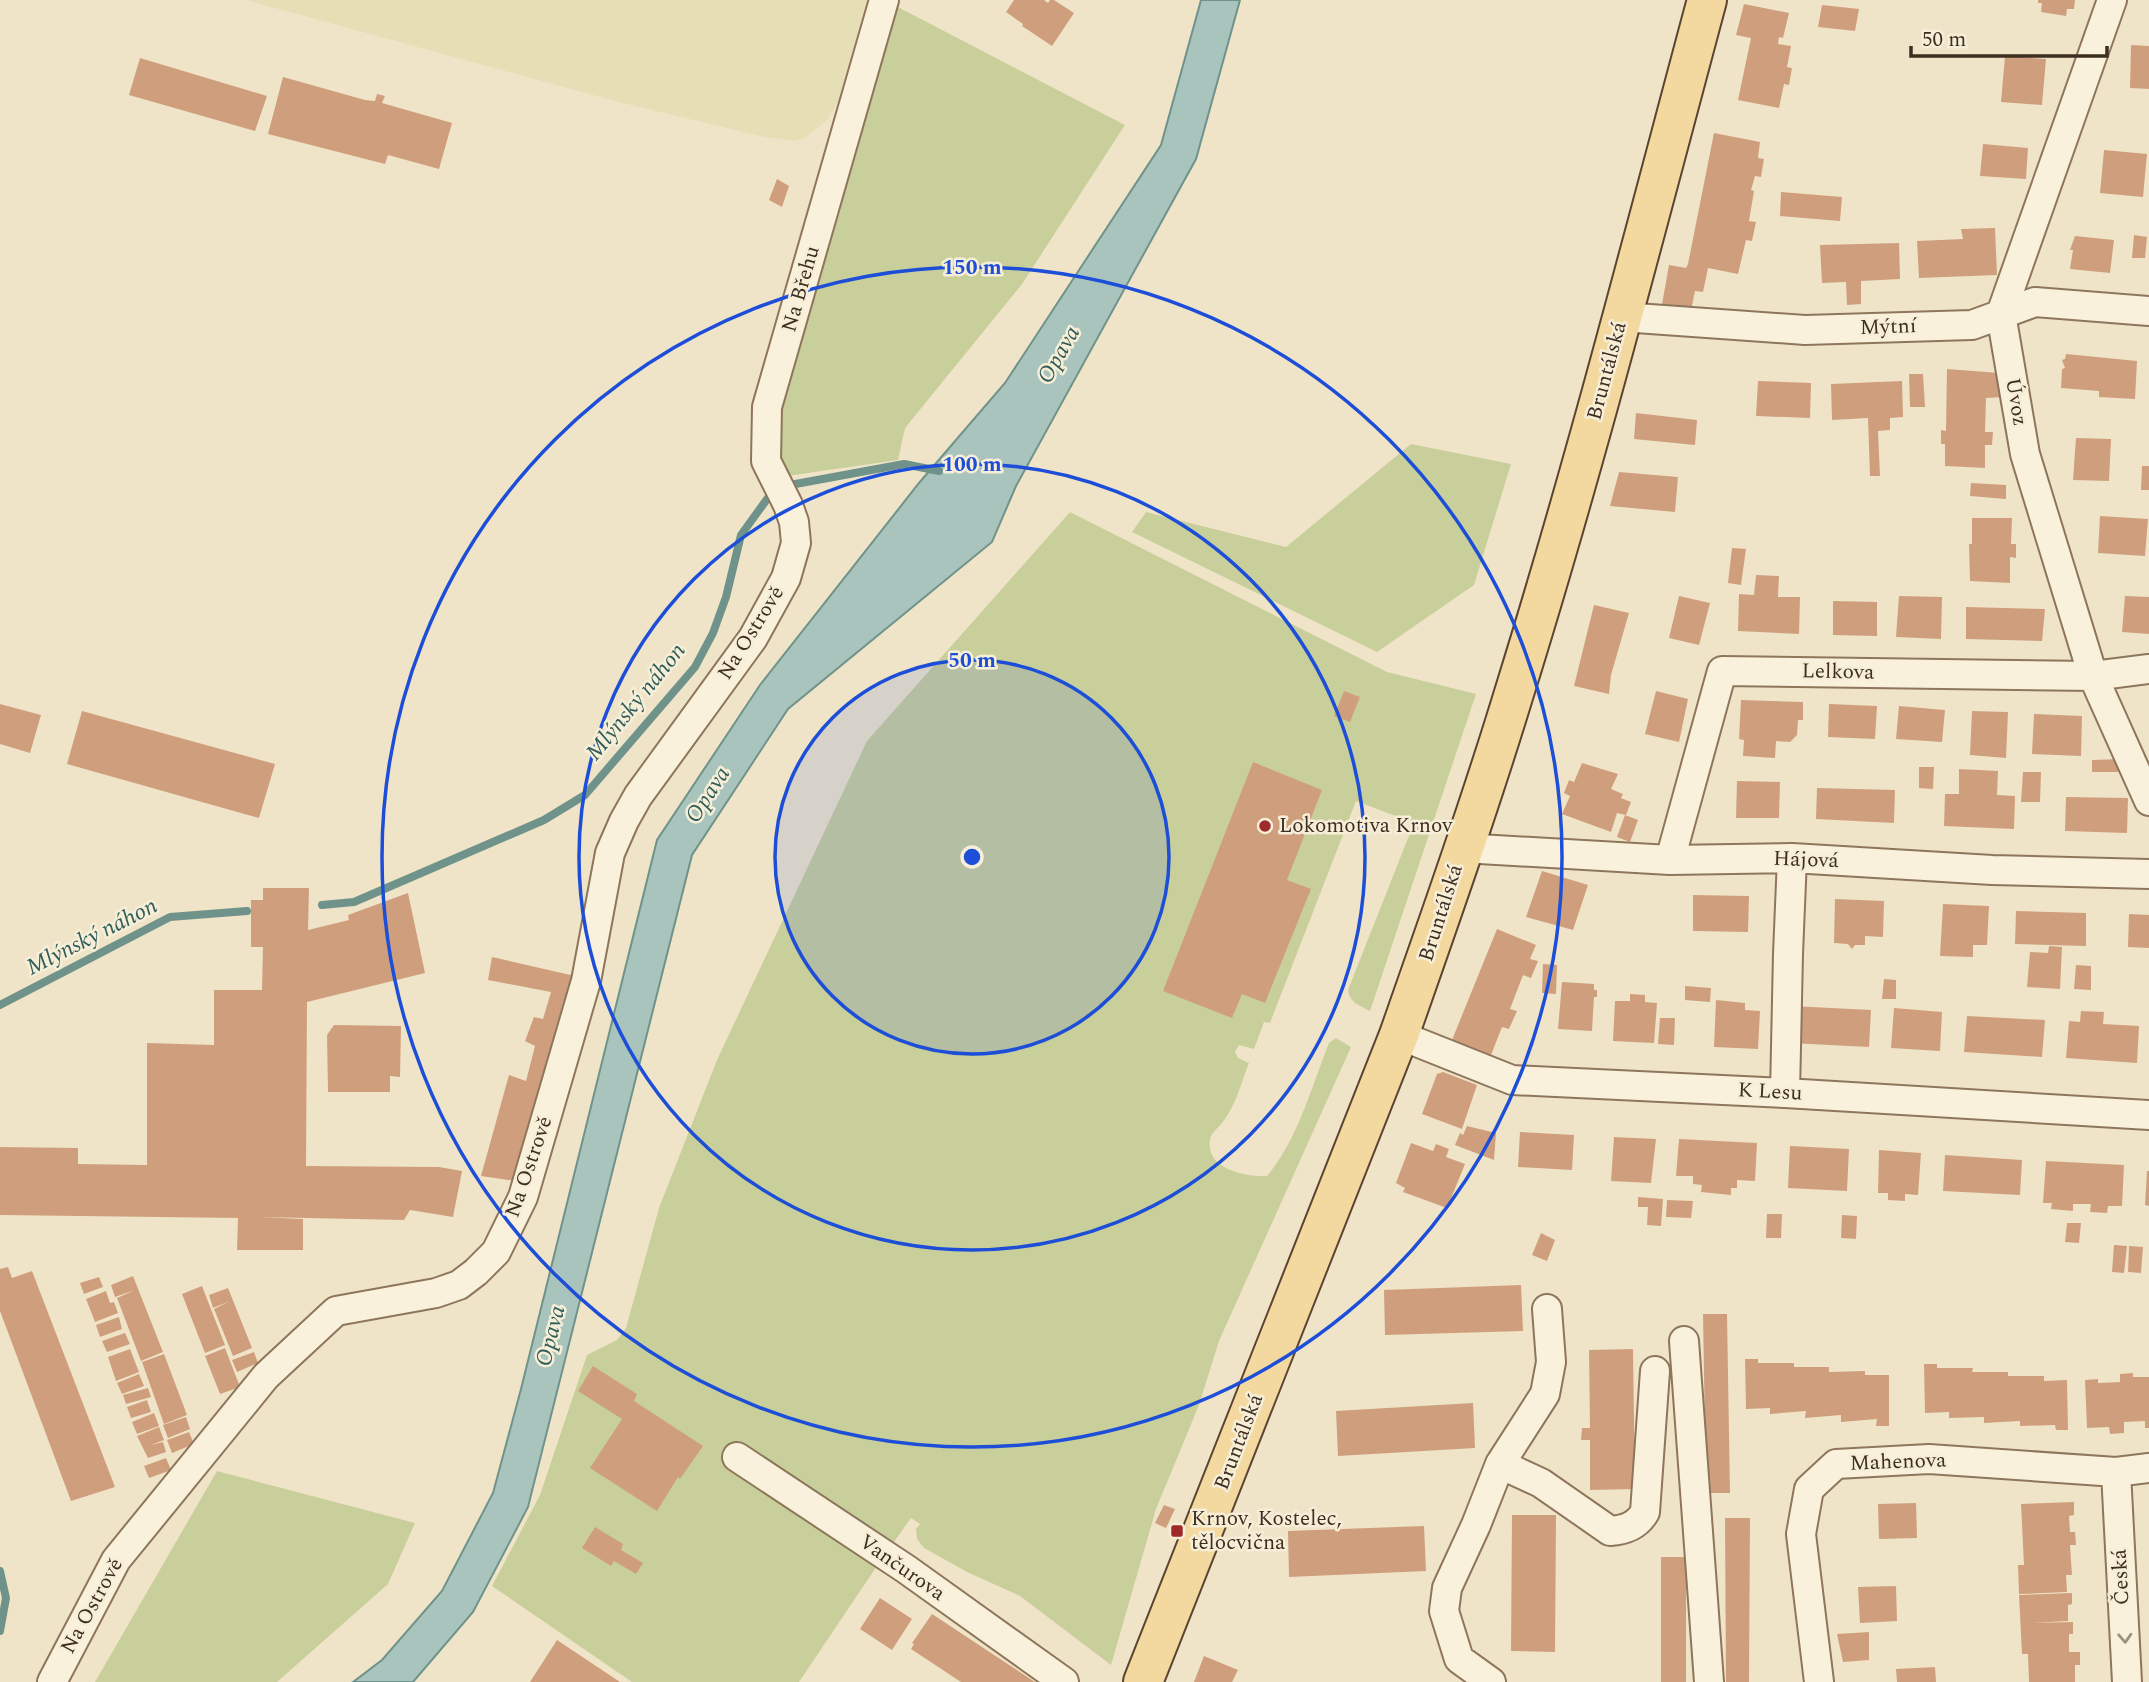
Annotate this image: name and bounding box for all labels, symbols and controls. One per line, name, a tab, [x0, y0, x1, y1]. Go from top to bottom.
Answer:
scale bar	[1911, 14, 2107, 58]
text: 50 m	[1922, 24, 1966, 56]
street label: Na Břehu	[773, 242, 829, 336]
text: 150 m	[942, 252, 1002, 284]
street label: Mýtní	[1859, 310, 1918, 344]
street label: Bruntálská	[1579, 318, 1636, 424]
water label: Opava	[1028, 319, 1090, 391]
street label: Úvoz	[1996, 375, 2036, 429]
text: 100 m	[942, 449, 1002, 481]
street label: Na Ostrově	[709, 580, 793, 686]
water label: Mlýnský náhon	[577, 635, 695, 769]
text: 50 m	[948, 645, 996, 677]
street label: Lelkova	[1801, 655, 1875, 689]
water label: Opava	[676, 759, 740, 830]
place label: Lokomotiva Krnov	[1279, 810, 1453, 842]
marker: Lokomotiva Krnov	[1257, 818, 1273, 834]
street label: Hájová	[1773, 843, 1840, 877]
centre of rings	[960, 845, 984, 869]
street label: Bruntálská	[1410, 859, 1472, 966]
water label: Mlýnský náhon	[20, 889, 164, 985]
street label: K Lesu	[1737, 1074, 1803, 1110]
street label: Na Ostrově	[497, 1112, 561, 1222]
water label: Opava	[527, 1301, 576, 1370]
street label: Bruntálská	[1206, 1389, 1272, 1495]
street label: Mahenova	[1849, 1444, 1948, 1480]
place label: Krnov, Kostelec, tělocvična	[1191, 1503, 1342, 1559]
marker: Krnov, Kostelec, tělocvična	[1169, 1523, 1185, 1539]
street label: Vančurova	[852, 1527, 952, 1610]
street label: Česká	[2104, 1547, 2138, 1606]
street label: Na Ostrově	[52, 1552, 132, 1660]
one-way arrow	[2117, 1632, 2132, 1643]

